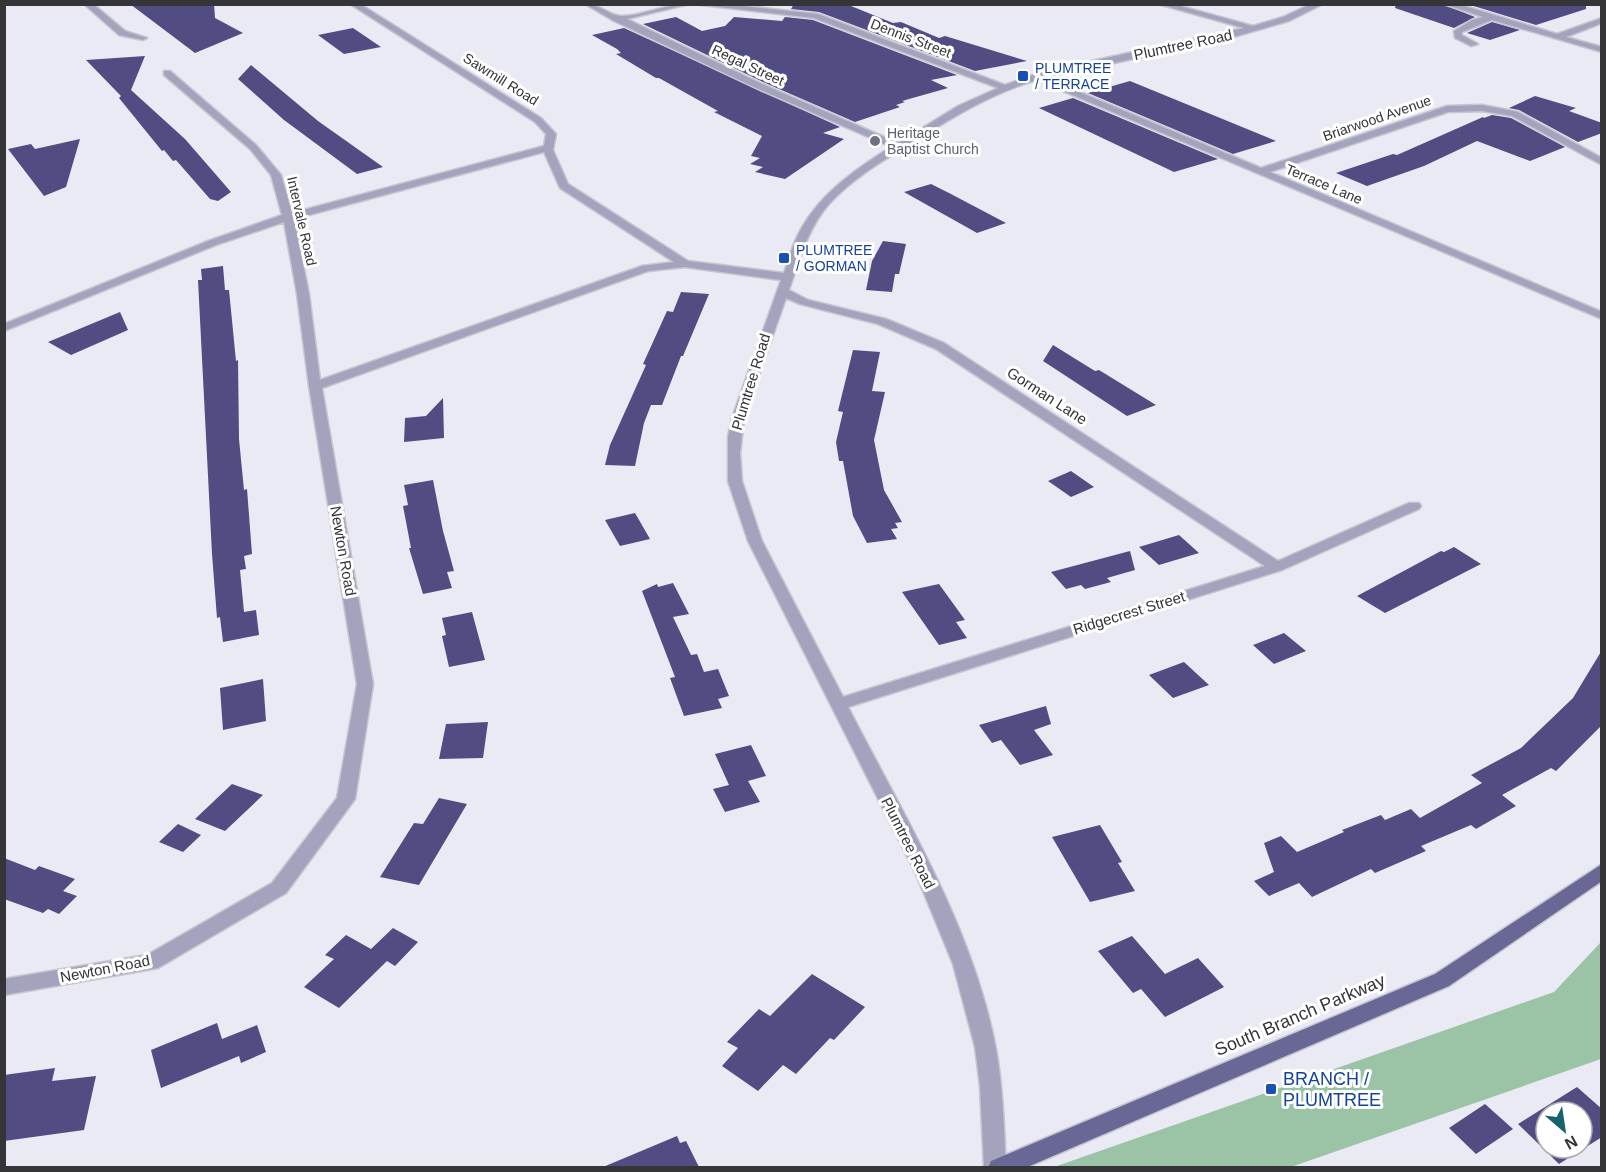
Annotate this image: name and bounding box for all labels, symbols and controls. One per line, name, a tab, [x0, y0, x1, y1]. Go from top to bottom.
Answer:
street label: Dennis Street	[869, 15, 954, 61]
street label: Plumtree Road	[1132, 26, 1234, 63]
street label: Regal Street	[709, 41, 787, 89]
street label: Sawmill Road	[460, 50, 542, 108]
place label: PLUMTREE / TERRACE	[1035, 60, 1111, 92]
marker: PLUMTREE / TERRACE	[1016, 69, 1030, 83]
street label: Briarwood Avenue	[1321, 92, 1433, 144]
place label: Heritage Baptist Church	[887, 125, 979, 157]
marker: Heritage Baptist Church	[868, 134, 882, 148]
street label: Terrace Lane	[1283, 161, 1365, 207]
street label: Intervale Road	[284, 175, 320, 267]
place label: PLUMTREE / GORMAN	[796, 242, 872, 274]
marker: PLUMTREE / GORMAN	[777, 251, 791, 265]
street label: Plumtree Road	[728, 332, 773, 432]
street label: Gorman Lane	[1004, 363, 1090, 428]
street label: Newton Road	[327, 505, 360, 597]
street label: Ridgecrest Street	[1071, 587, 1188, 638]
street label: Plumtree Road	[878, 794, 939, 891]
street label: Newton Road	[59, 951, 151, 986]
street label: South Branch Parkway	[1212, 970, 1388, 1060]
place label: BRANCH / PLUMTREE	[1283, 1069, 1381, 1110]
marker: BRANCH / PLUMTREE	[1264, 1082, 1278, 1096]
north arrow	[1534, 1100, 1594, 1160]
text: N	[1562, 1132, 1580, 1153]

